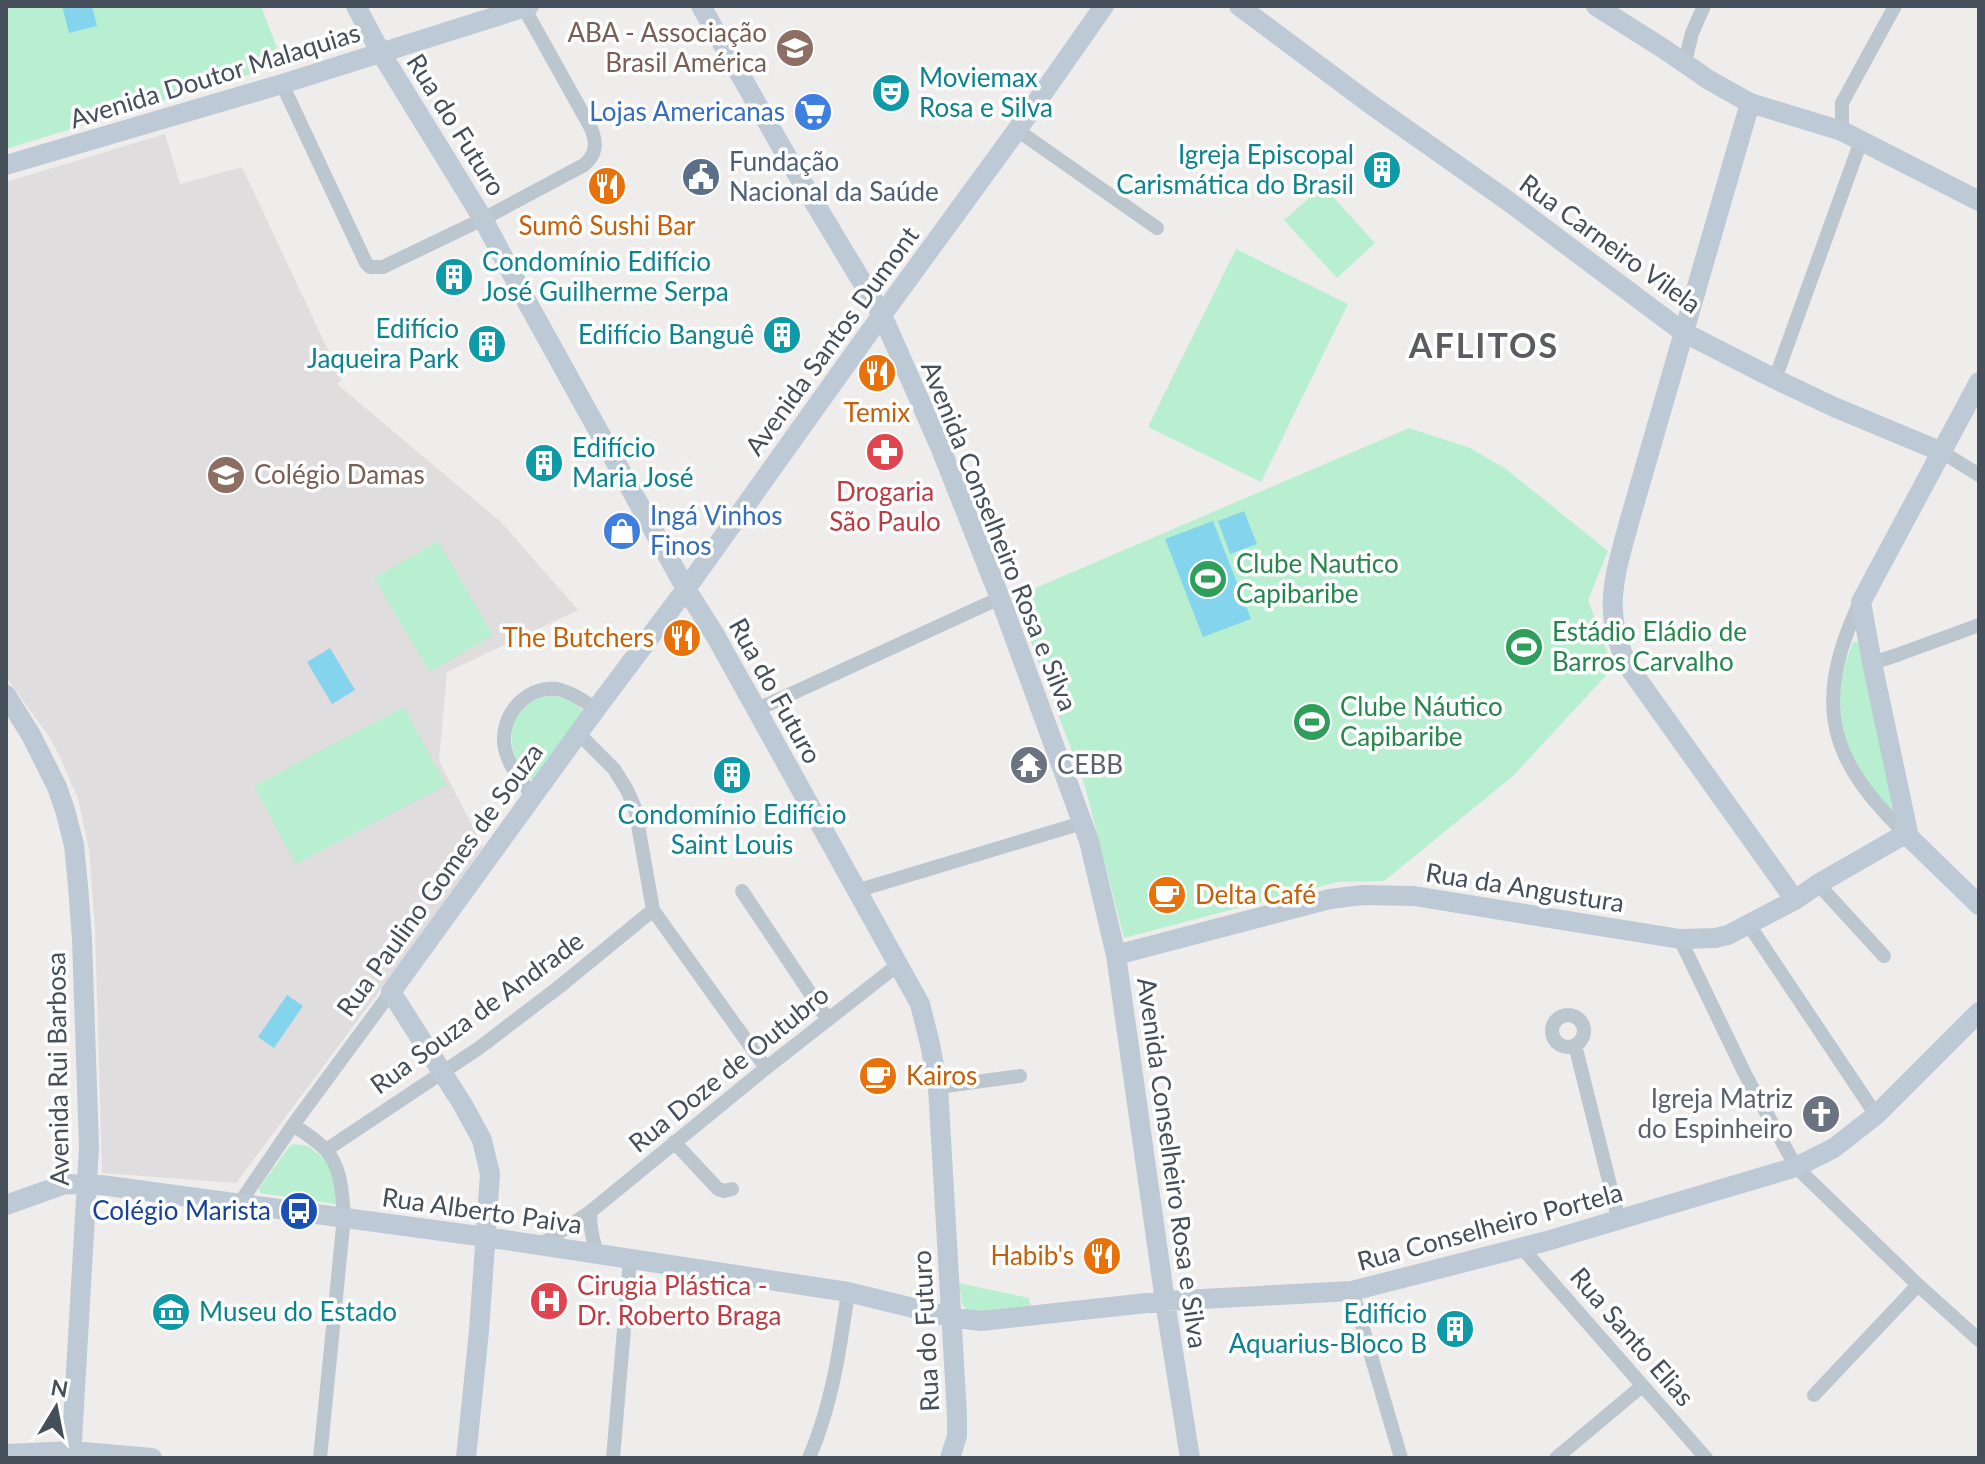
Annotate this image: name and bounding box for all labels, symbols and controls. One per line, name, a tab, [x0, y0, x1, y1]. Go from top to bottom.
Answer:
street label: Avenida Doutor Malaquias	[66, 16, 364, 134]
place label: ABA - Associação Brasil América	[567, 16, 767, 78]
school or university icon: ABA - Associação Brasil América	[774, 27, 816, 69]
street label: Rua do Futuro	[400, 48, 513, 201]
place label: Moviemax Rosa e Silva	[919, 61, 1053, 123]
theatre icon: Moviemax Rosa e Silva	[870, 72, 912, 114]
supermarket icon: Lojas Americanas	[792, 91, 834, 133]
place label: Lojas Americanas	[589, 95, 785, 127]
place label: Igreja Episcopal Carismática do Brasil	[1116, 138, 1354, 200]
place label: Fundação Nacional da Saúde	[729, 145, 939, 207]
building icon: Igreja Episcopal Carismática do Brasil	[1361, 149, 1403, 191]
public building icon: Fundação Nacional da Saúde	[680, 156, 722, 198]
restaurant icon: Sumô Sushi Bar	[586, 165, 628, 207]
street label: Rua Carneiro Vilela	[1514, 167, 1707, 320]
place label: Sumô Sushi Bar	[518, 209, 696, 241]
street label: Avenida Santos Dumont	[737, 219, 925, 461]
place label: Condomínio Edifício José Guilherme Serpa	[482, 245, 729, 307]
building icon: Condomínio Edifício José Guilherme Serpa	[433, 256, 475, 298]
place label: Edifício Jaqueira Park	[307, 312, 460, 374]
building icon: Edifício Banguê	[761, 314, 803, 356]
place label: Edifício Banguê	[578, 318, 754, 350]
building icon: Edifício Jaqueira Park	[466, 323, 508, 365]
district label: AFLITOS	[1408, 324, 1559, 365]
restaurant icon: Temix	[856, 352, 898, 394]
street label: Avenida Conselheiro Rosa e Silva	[915, 356, 1085, 715]
place label: Temix	[844, 396, 910, 428]
place label: Edifício Maria José	[572, 431, 693, 493]
pharmacy icon: Drogaria São Paulo	[864, 431, 906, 473]
building icon: Edifício Maria José	[523, 442, 565, 484]
school or university icon: Colégio Damas	[205, 454, 247, 496]
place label: Colégio Damas	[254, 458, 425, 490]
place label: Drogaria São Paulo	[829, 475, 941, 537]
place label: Ingá Vinhos Finos	[650, 499, 783, 561]
shop icon: Ingá Vinhos Finos	[601, 510, 643, 552]
place label: Clube Nautico Capibaribe	[1236, 547, 1399, 609]
sports icon: Clube Nautico Capibaribe	[1187, 558, 1229, 600]
street label: Rua do Futuro	[723, 612, 829, 769]
place label: Estádio Eládio de Barros Carvalho	[1552, 615, 1747, 677]
restaurant icon: The Butchers	[661, 617, 703, 659]
place label: The Butchers	[502, 621, 654, 653]
sports icon: Estádio Eládio de Barros Carvalho	[1503, 626, 1545, 668]
place label: Clube Náutico Capibaribe	[1340, 690, 1503, 752]
sports icon: Clube Náutico Capibaribe	[1291, 701, 1333, 743]
street label: Rua Paulino Gomes de Souza	[329, 736, 549, 1022]
temple icon: CEBB	[1008, 744, 1050, 786]
place label: CEBB	[1057, 748, 1123, 780]
building icon: Condomínio Edifício Saint Louis	[711, 754, 753, 796]
place label: Condomínio Edifício Saint Louis	[618, 798, 846, 860]
street label: Rua da Angustura	[1424, 856, 1627, 918]
cafe icon: Delta Café	[1146, 874, 1188, 916]
place label: Delta Café	[1195, 878, 1316, 910]
street label: Rua Souza de Andrade	[364, 924, 589, 1100]
street label: Avenida Rui Barbosa	[39, 952, 75, 1186]
street label: Avenida Conselheiro Rosa e Silva	[1131, 975, 1215, 1350]
street label: Rua Doze de Outubro	[622, 978, 835, 1159]
cafe icon: Kairos	[857, 1055, 899, 1097]
place label: Kairos	[906, 1059, 977, 1091]
place label: Igreja Matriz do Espinheiro	[1638, 1082, 1793, 1144]
church icon: Igreja Matriz do Espinheiro	[1800, 1093, 1842, 1135]
street label: Rua Conselheiro Portela	[1354, 1175, 1626, 1277]
street label: Rua Alberto Paiva	[380, 1180, 584, 1240]
bus stop icon: Colégio Marista	[278, 1190, 320, 1232]
place label: Colégio Marista	[92, 1194, 271, 1226]
restaurant icon: Habib's	[1081, 1235, 1123, 1277]
place label: Habib's	[990, 1239, 1074, 1271]
street label: Rua do Futuro	[905, 1250, 945, 1413]
street label: Rua Santo Elias	[1564, 1261, 1702, 1412]
place label: Cirugia Plástica - Dr. Roberto Braga	[577, 1269, 781, 1331]
hospital icon: Cirugia Plástica - Dr. Roberto Braga	[528, 1280, 570, 1322]
museum icon: Museu do Estado	[150, 1291, 192, 1333]
place label: Museu do Estado	[199, 1295, 397, 1327]
place label: Edifício Aquarius-Bloco B	[1229, 1297, 1427, 1359]
building icon: Edifício Aquarius-Bloco B	[1434, 1308, 1476, 1350]
north arrow	[16, 1368, 96, 1448]
text: N	[49, 1373, 70, 1403]

